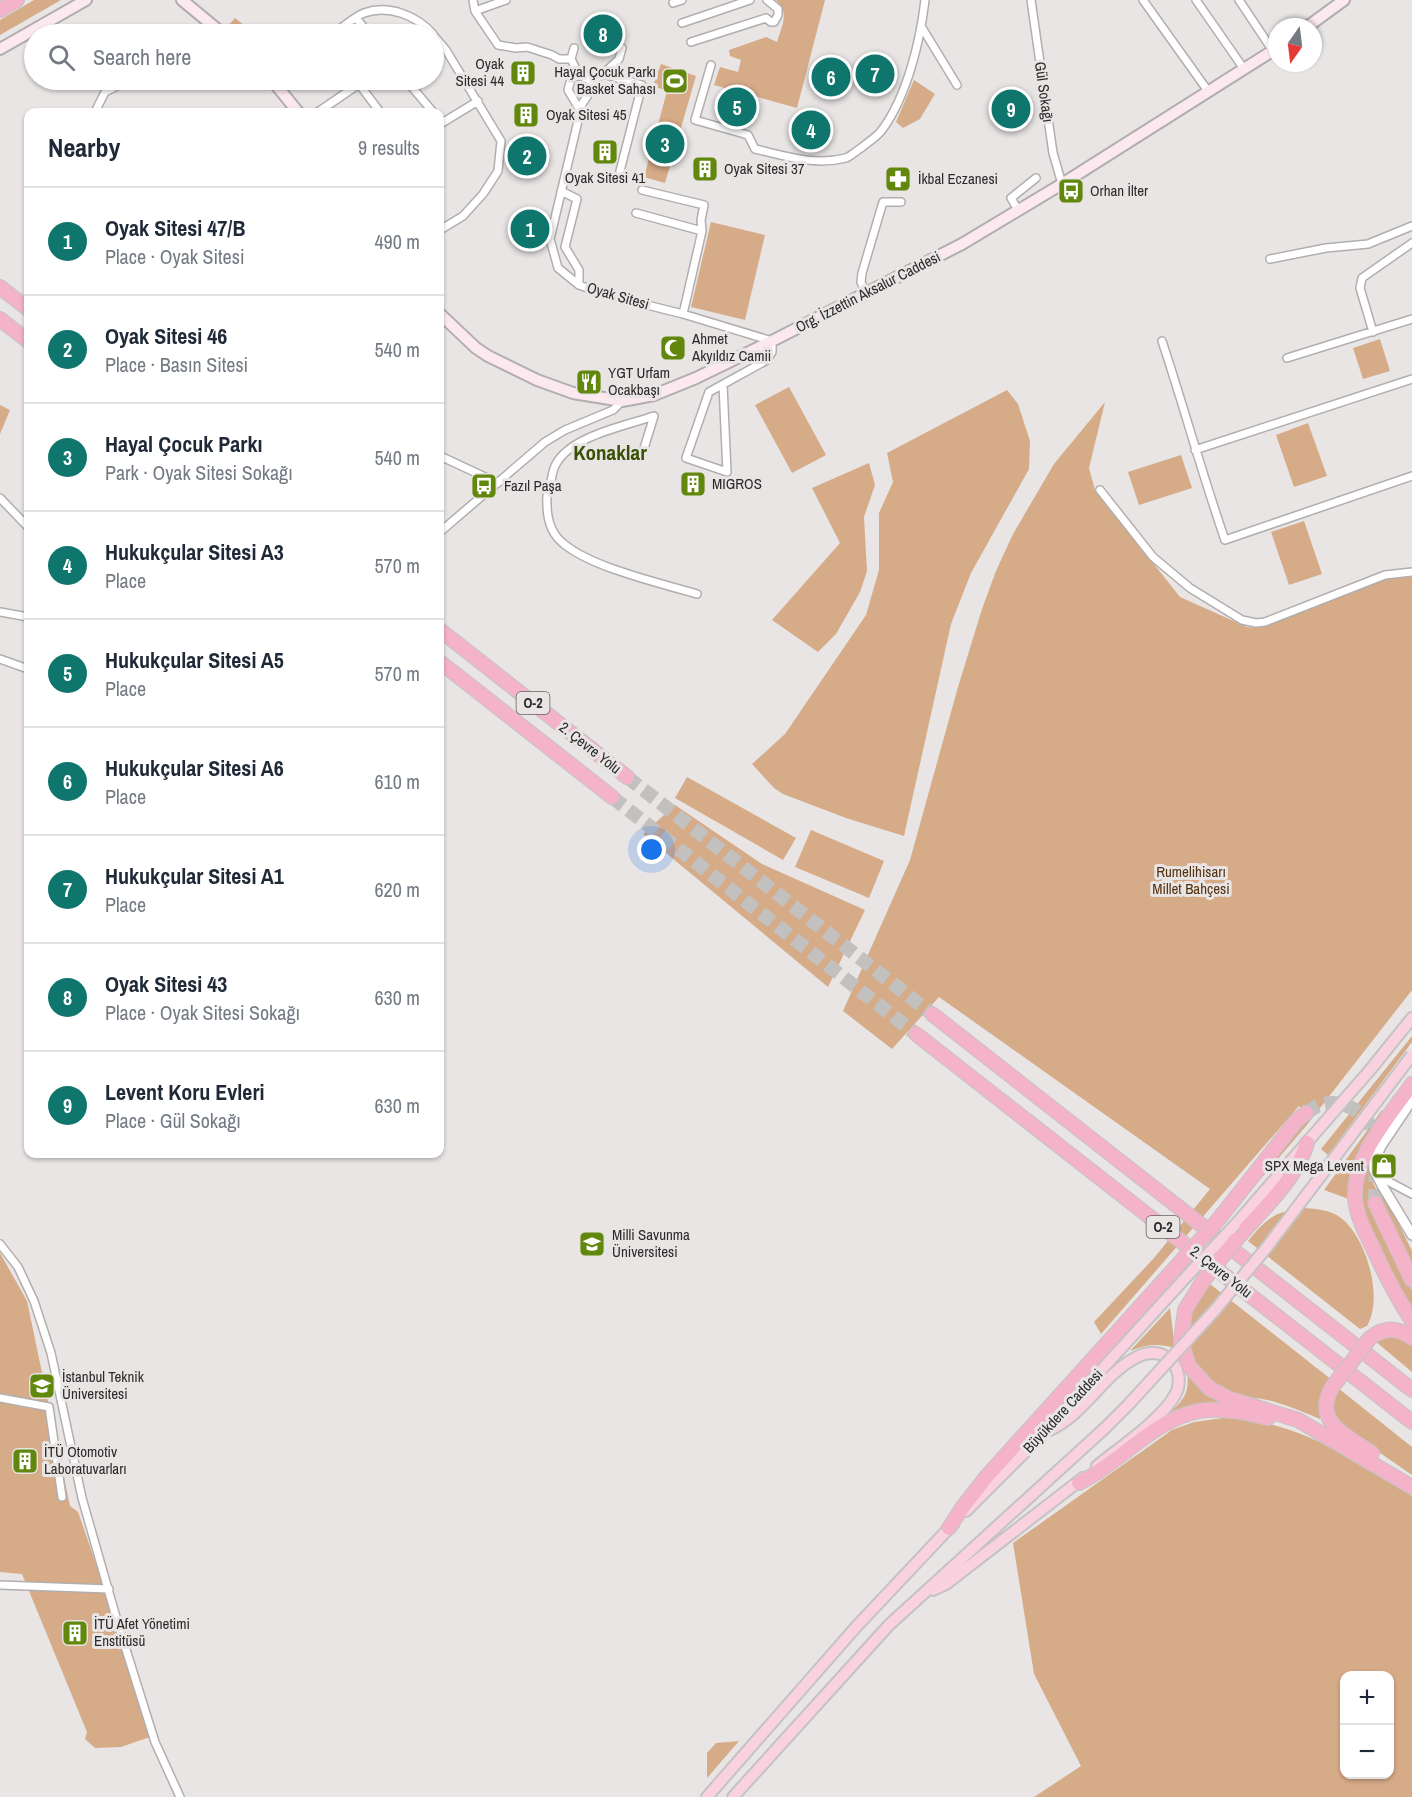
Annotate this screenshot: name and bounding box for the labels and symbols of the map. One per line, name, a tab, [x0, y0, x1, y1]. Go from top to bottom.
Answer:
pin: 8	[584, 12, 622, 57]
north arrow	[1268, 18, 1322, 72]
pin: 7	[856, 52, 894, 97]
place label: Oyak Sitesi 44	[455, 53, 505, 91]
pin: 6	[812, 54, 850, 100]
building icon: Oyak Sitesi 44	[508, 58, 538, 88]
street label: Gül Sokağı	[1030, 60, 1059, 124]
place label: Hayal Çocuk Parkı Basket Sahası	[554, 61, 656, 99]
sports icon: Hayal Çocuk Parkı Basket Sahası	[660, 66, 690, 96]
pin: 5	[718, 84, 756, 130]
pin: 9	[992, 86, 1030, 132]
building icon: Oyak Sitesi 45	[511, 100, 541, 130]
place label: Oyak Sitesi 45	[546, 104, 627, 125]
pin: 4	[792, 108, 830, 152]
pin: 3	[646, 122, 684, 166]
pin: 2	[508, 134, 546, 178]
building icon: Oyak Sitesi 41	[590, 137, 620, 167]
building icon: Oyak Sitesi 37	[690, 154, 720, 184]
place label: Oyak Sitesi 37	[724, 158, 805, 179]
pharmacy icon: İkbal Eczanesi	[883, 164, 913, 194]
place label: Oyak Sitesi 41	[565, 167, 646, 188]
place label: İkbal Eczanesi	[918, 168, 998, 189]
bus stop icon: Orhan İlter	[1056, 176, 1086, 206]
place label: Orhan İlter	[1090, 180, 1148, 201]
pin: 1	[510, 206, 550, 252]
street label: Org. İzzettin Aksalur Caddesi	[792, 246, 944, 337]
street label: Oyak Sitesi	[585, 277, 652, 314]
place label: Ahmet Akyıldız Camii	[691, 328, 771, 366]
mosque icon: Ahmet Akyıldız Camii	[658, 333, 688, 363]
place label: YGT Urfam Ocakbaşı	[608, 362, 670, 400]
restaurant icon: YGT Urfam Ocakbaşı	[574, 367, 604, 397]
district label: Konaklar	[573, 438, 647, 467]
building icon: MIGROS	[678, 469, 708, 499]
bus stop icon: Fazıl Paşa	[469, 471, 499, 501]
place label: MIGROS	[712, 473, 762, 494]
place label: Fazıl Paşa	[504, 475, 562, 496]
road number: O-2	[516, 692, 550, 714]
street label: 2. Çevre Yolu	[555, 717, 626, 778]
your location	[637, 835, 666, 864]
park label: Rumelihisarı Millet Bahçesi	[1152, 861, 1230, 899]
shop icon: SPX Mega Levent	[1369, 1151, 1399, 1181]
place label: SPX Mega Levent	[1265, 1155, 1365, 1176]
road number: O-2	[1146, 1216, 1180, 1238]
place label: Milli Savunma Üniversitesi	[612, 1224, 690, 1262]
school or university icon: Milli Savunma Üniversitesi	[577, 1229, 607, 1259]
street label: 2. Çevre Yolu	[1186, 1241, 1257, 1302]
street label: Büyükdere Caddesi	[1018, 1364, 1107, 1457]
place label: İstanbul Teknik Üniversitesi	[62, 1366, 145, 1404]
school or university icon: İstanbul Teknik Üniversitesi	[27, 1371, 57, 1401]
place label: İTÜ Otomotiv Laboratuvarları	[44, 1441, 127, 1479]
building icon: İTÜ Otomotiv Laboratuvarları	[10, 1446, 40, 1476]
place label: İTÜ Afet Yönetimi Enstitüsü	[94, 1613, 190, 1651]
building icon: İTÜ Afet Yönetimi Enstitüsü	[60, 1618, 90, 1648]

